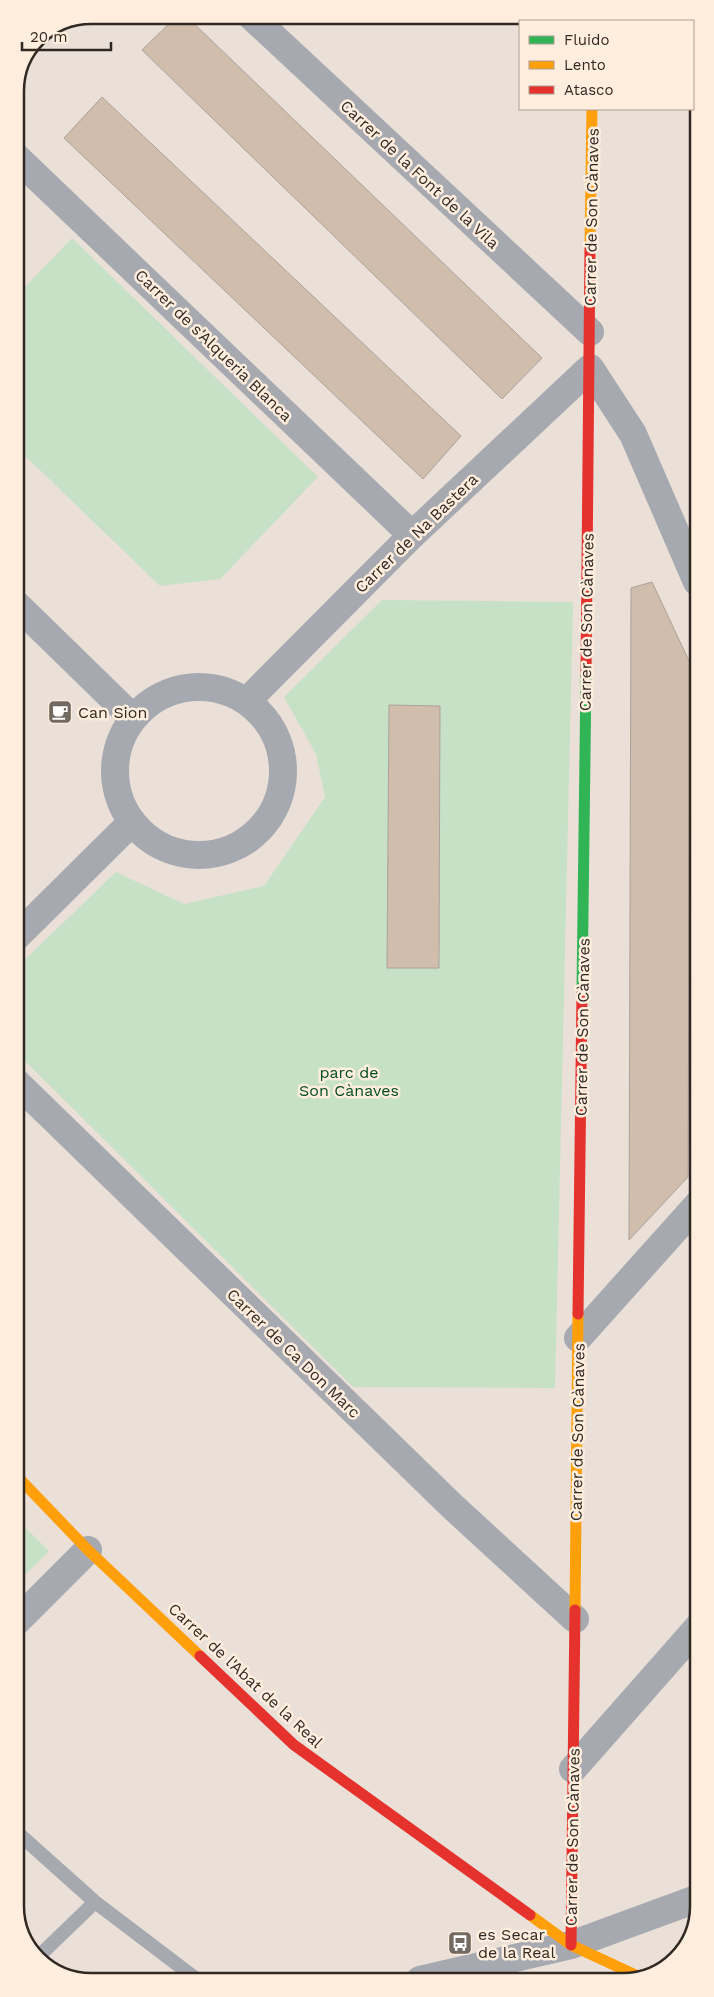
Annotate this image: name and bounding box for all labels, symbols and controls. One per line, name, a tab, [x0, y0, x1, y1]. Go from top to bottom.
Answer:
scale bar	[22, 20, 111, 52]
legend	[519, 20, 694, 110]
text: 20 m	[30, 28, 68, 46]
text: Fluido	[564, 31, 609, 49]
text: Lento	[564, 56, 606, 74]
text: Atasco	[564, 81, 613, 99]
street label: Carrer de la Font de la Vila	[337, 96, 503, 253]
street label: Carrer de Son Cànaves	[580, 128, 603, 306]
street label: Carrer de s'Alqueria Blanca	[131, 265, 296, 425]
street label: Carrer de Na Bastera	[351, 470, 482, 597]
street label: Carrer de Son Cànaves	[575, 533, 598, 711]
cafe icon: Can Sion	[47, 699, 73, 725]
place label: Can Sion	[78, 703, 147, 722]
street label: Carrer de Son Cànaves	[571, 938, 594, 1116]
park label: parc de Son Cànaves	[299, 1063, 399, 1100]
street label: Carrer de Ca Don Marc	[223, 1285, 364, 1422]
street label: Carrer de Son Cànaves	[566, 1343, 589, 1521]
street label: Carrer de l'Abat de la Real	[165, 1599, 327, 1752]
street label: Carrer de Son Cànaves	[561, 1748, 584, 1926]
place label: es Secar de la Real	[478, 1925, 555, 1962]
bus stop icon: es Secar de la Real	[447, 1930, 473, 1956]

